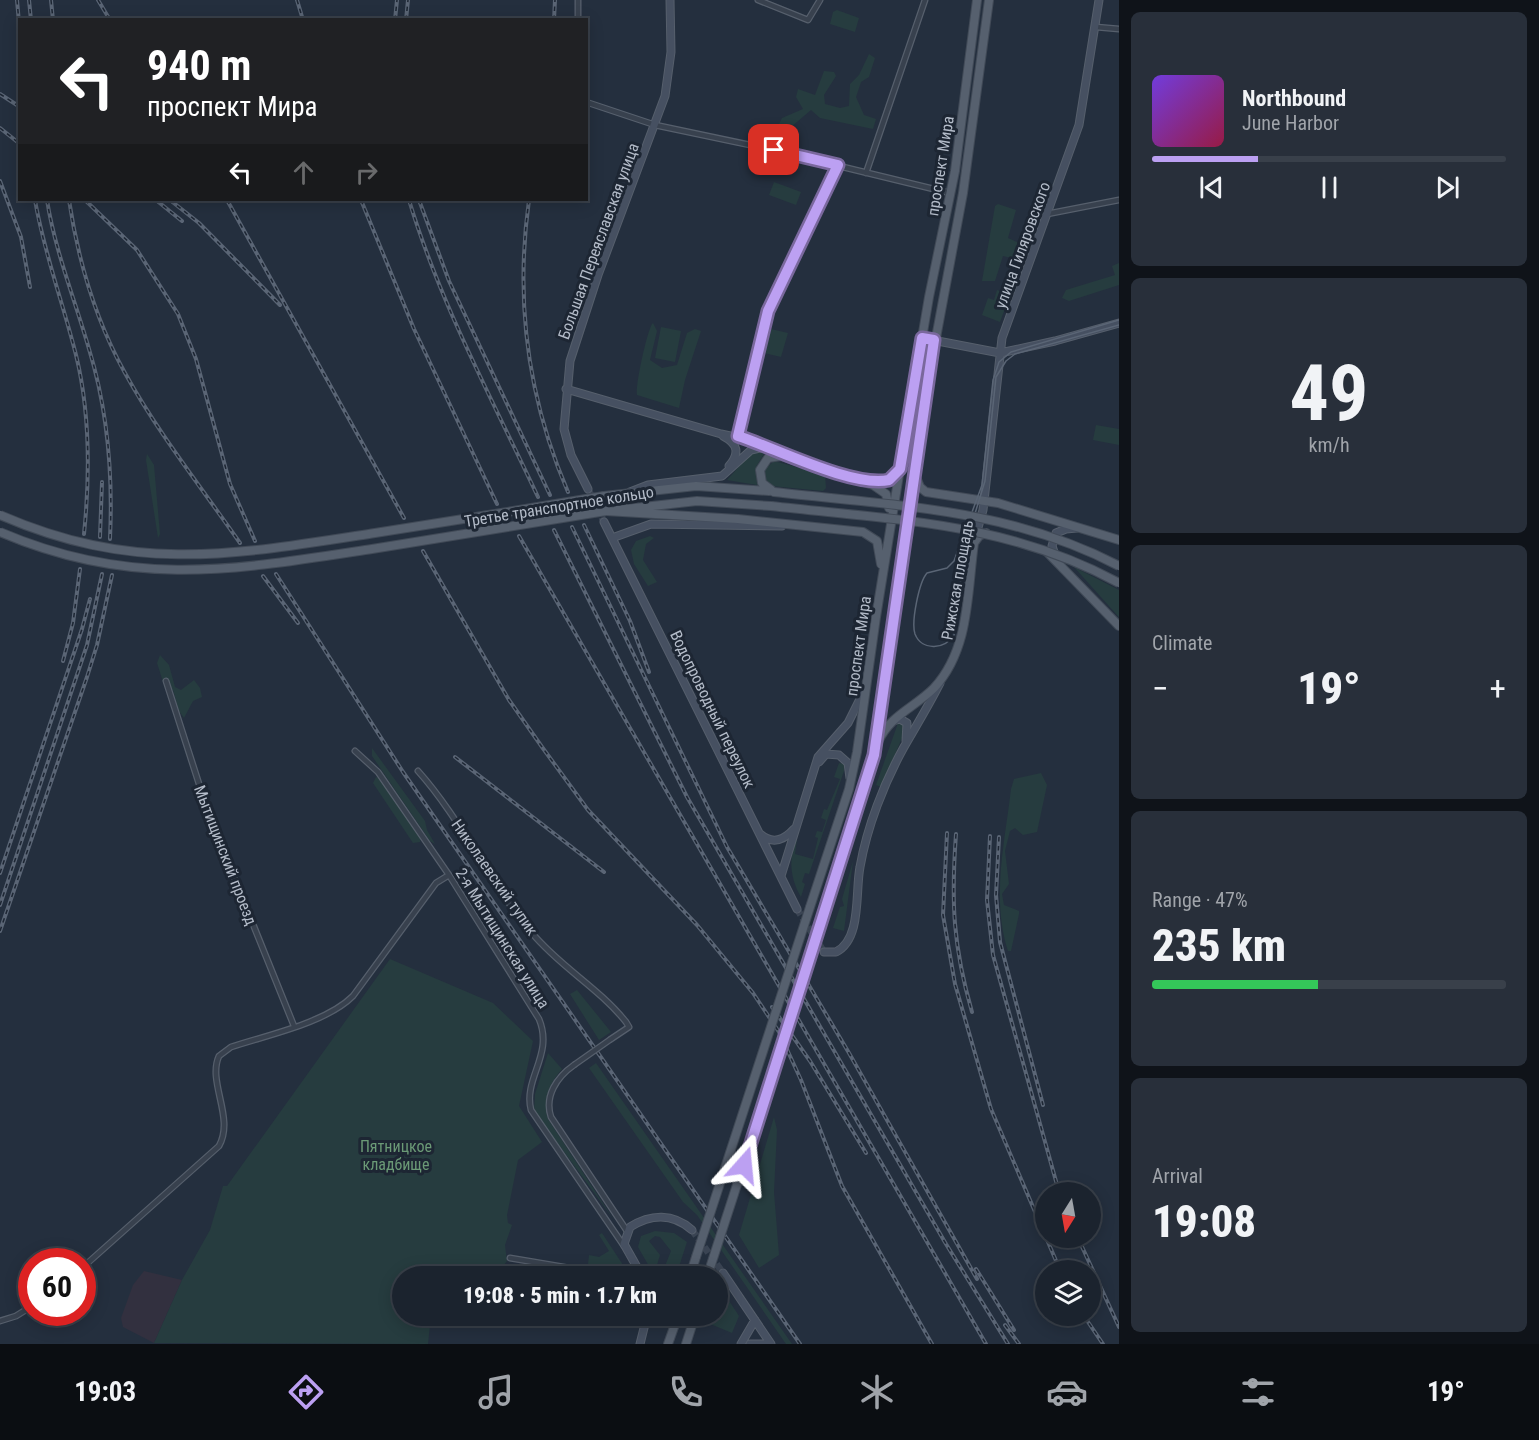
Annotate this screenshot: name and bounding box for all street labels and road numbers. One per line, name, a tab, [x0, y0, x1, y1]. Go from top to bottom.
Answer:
street label: проспект Мира	[923, 115, 958, 217]
street label: Большая Переяславская улица	[554, 140, 643, 342]
street label: улица Гиляровского	[991, 179, 1054, 311]
street label: Третье транспортное кольцо	[463, 482, 655, 531]
street label: Рижская площадь	[938, 519, 977, 642]
street label: проспект Мира	[842, 595, 875, 697]
street label: Водопроводный переулок	[666, 627, 759, 791]
street label: Мытищинский проезд	[190, 783, 261, 928]
street label: Николаевский тупик	[447, 816, 542, 939]
street label: 2-я Мытищинская улица	[452, 865, 554, 1012]

